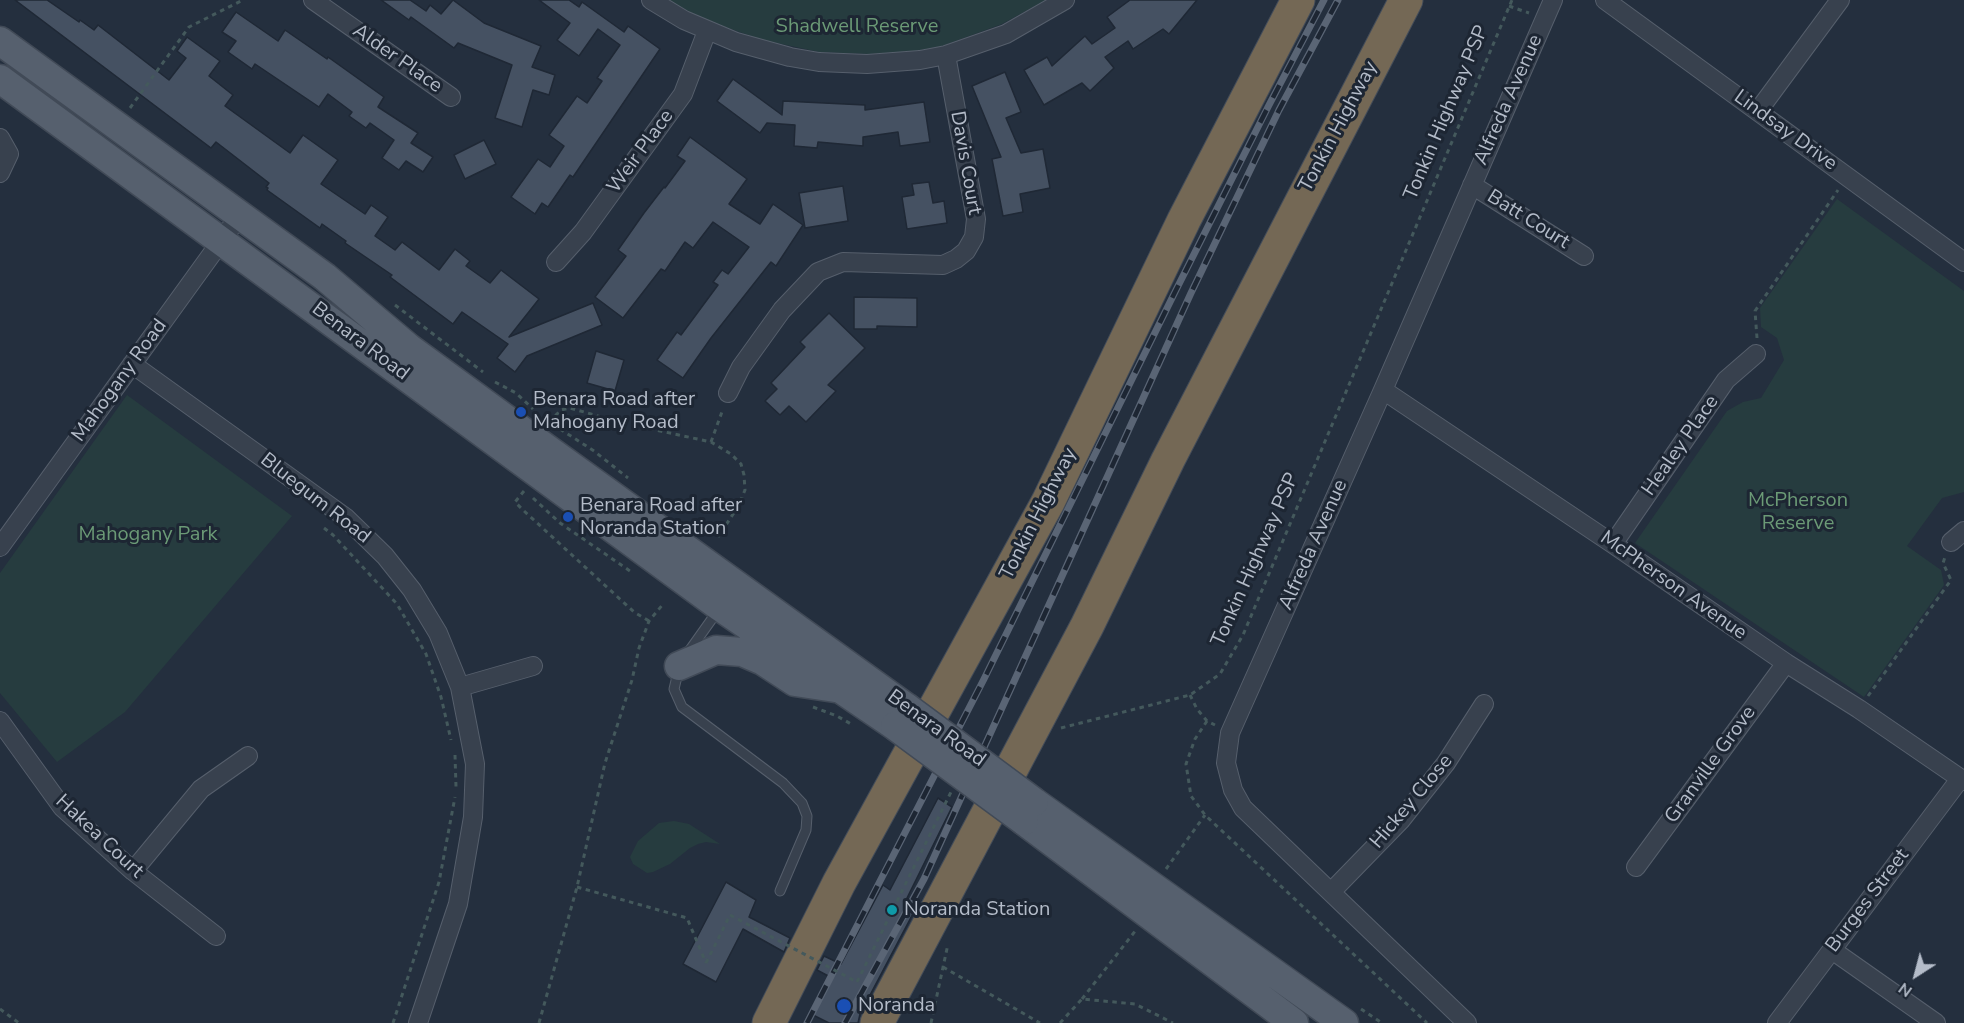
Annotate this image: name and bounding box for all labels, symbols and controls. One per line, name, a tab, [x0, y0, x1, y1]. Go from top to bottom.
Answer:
park label: Shadwell Reserve	[776, 15, 938, 39]
street label: Alder Place	[348, 19, 446, 99]
street label: Tonkin Highway PSP	[1399, 22, 1495, 204]
street label: Alfreda Avenue	[1470, 31, 1548, 169]
street label: Tonkin Highway	[1295, 58, 1383, 196]
street label: Lindsay Drive	[1729, 86, 1841, 176]
street label: Weir Place	[603, 106, 679, 198]
street label: Davis Court	[944, 109, 986, 217]
street label: Batt Court	[1482, 185, 1574, 255]
street label: Benara Road	[307, 298, 413, 386]
street label: Mahogany Road	[67, 315, 173, 447]
place label: Benara Road after Mahogany Road	[533, 388, 695, 435]
street label: Healey Place	[1638, 391, 1724, 501]
marker: Benara Road after Mahogany Road	[514, 405, 528, 419]
street label: Tonkin Highway	[996, 444, 1082, 584]
street label: Bluegum Road	[255, 449, 375, 549]
street label: Tonkin Highway PSP	[1207, 470, 1305, 650]
street label: Alfreda Avenue	[1275, 476, 1353, 614]
park label: McPherson Reserve	[1748, 489, 1848, 536]
place label: Benara Road after Noranda Station	[580, 494, 742, 541]
marker: Benara Road after Noranda Station	[561, 510, 575, 524]
park label: Mahogany Park	[78, 523, 218, 547]
street label: McPherson Avenue	[1595, 526, 1751, 646]
street label: Benara Road	[882, 685, 990, 773]
street label: Granville Grove	[1660, 702, 1762, 828]
street label: Hickey Close	[1366, 750, 1458, 854]
street label: Hakea Court	[50, 790, 148, 884]
street label: Burges Street	[1821, 844, 1915, 958]
place label: Noranda Station	[904, 898, 1050, 922]
marker: Noranda Station	[885, 903, 899, 917]
north arrow	[1886, 945, 1946, 1005]
text: N	[1894, 977, 1917, 1002]
place label: Noranda	[858, 994, 935, 1018]
marker: Noranda	[835, 997, 853, 1015]

